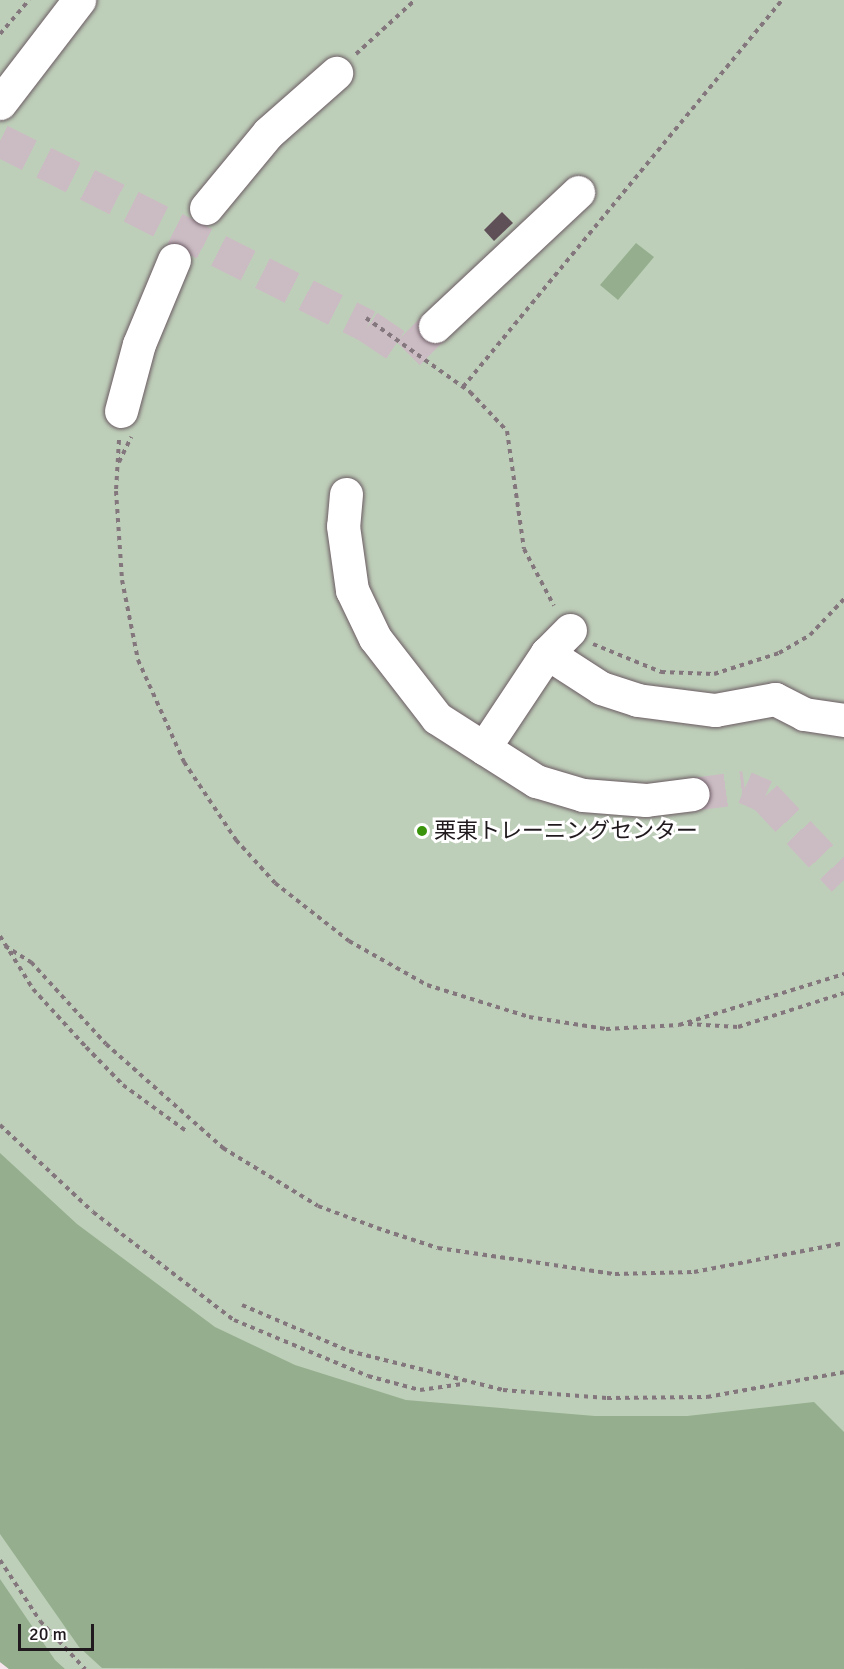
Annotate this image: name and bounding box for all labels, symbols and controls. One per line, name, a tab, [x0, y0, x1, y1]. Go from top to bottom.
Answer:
place label: 栗東トレーニングセンター	[434, 818, 698, 844]
marker: 栗東トレーニングセンター	[415, 824, 429, 838]
scale bar	[21, 1612, 98, 1650]
text: 20 m	[29, 1623, 67, 1645]

